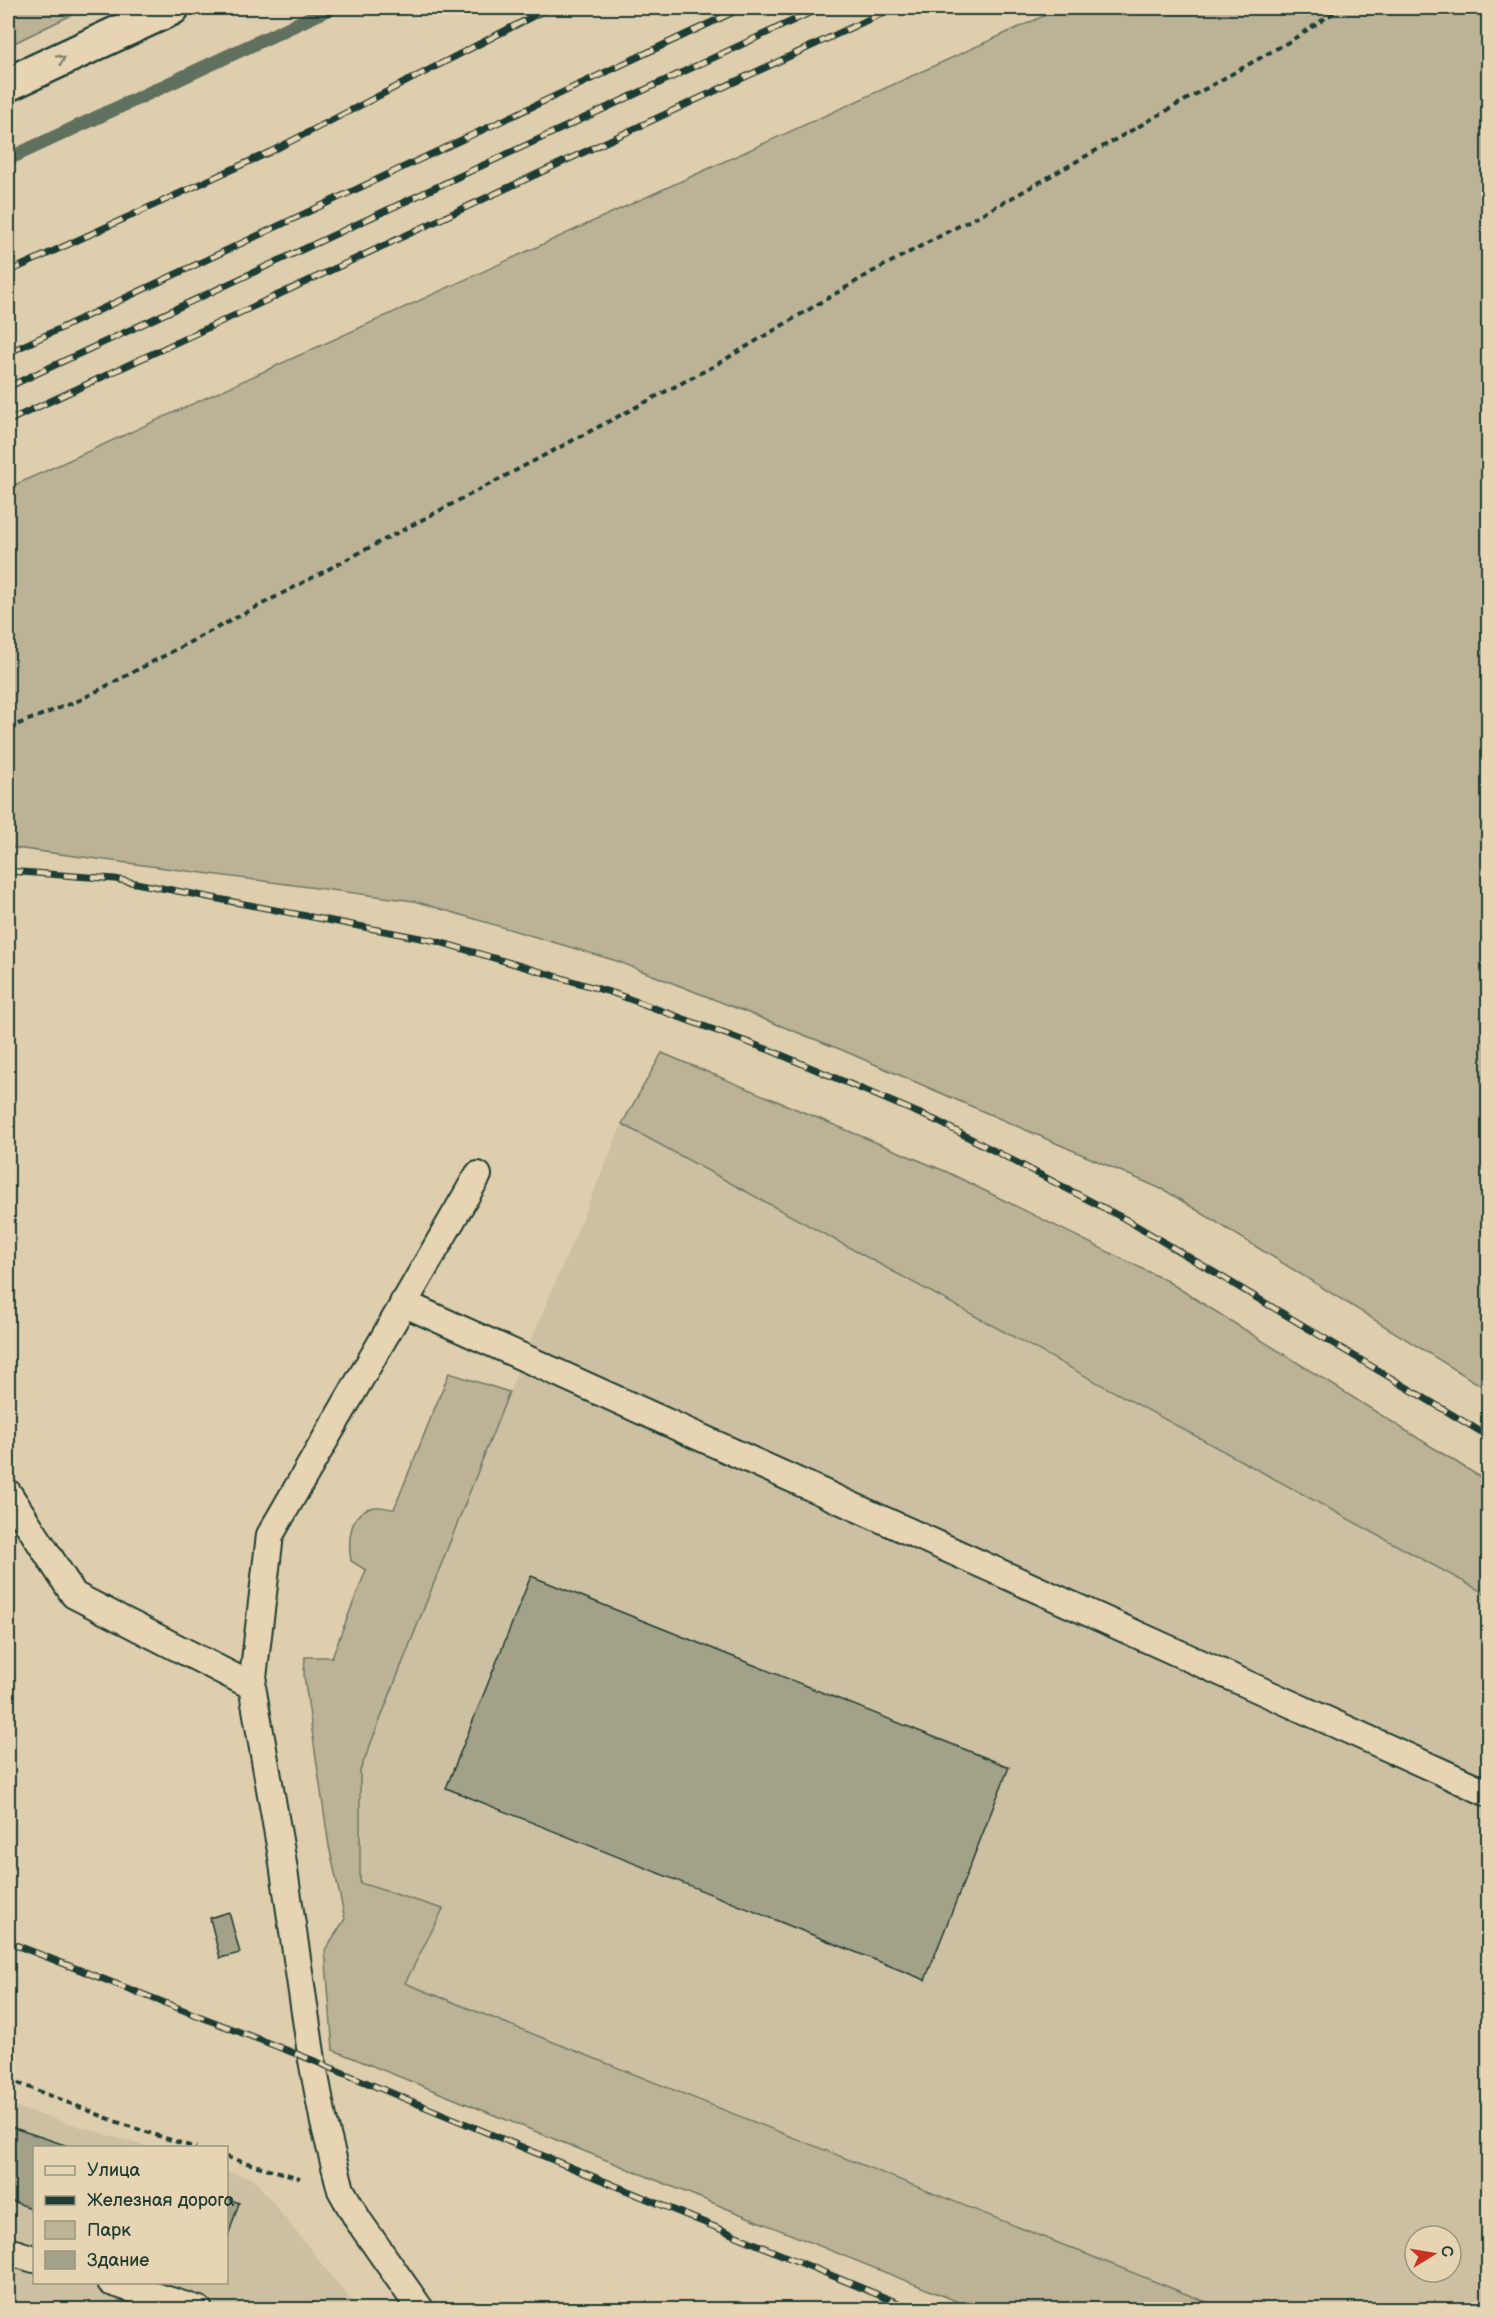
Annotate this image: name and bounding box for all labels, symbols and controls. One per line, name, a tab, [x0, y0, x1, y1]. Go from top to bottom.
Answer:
one-way arrow	[54, 55, 65, 67]
legend	[33, 2146, 228, 2284]
text: Улица	[87, 2160, 141, 2181]
text: Железная дорога	[87, 2190, 235, 2211]
text: Парк	[87, 2220, 131, 2241]
north arrow	[1403, 2224, 1463, 2284]
text: С	[1436, 2244, 1457, 2259]
text: Здание	[87, 2250, 149, 2271]

